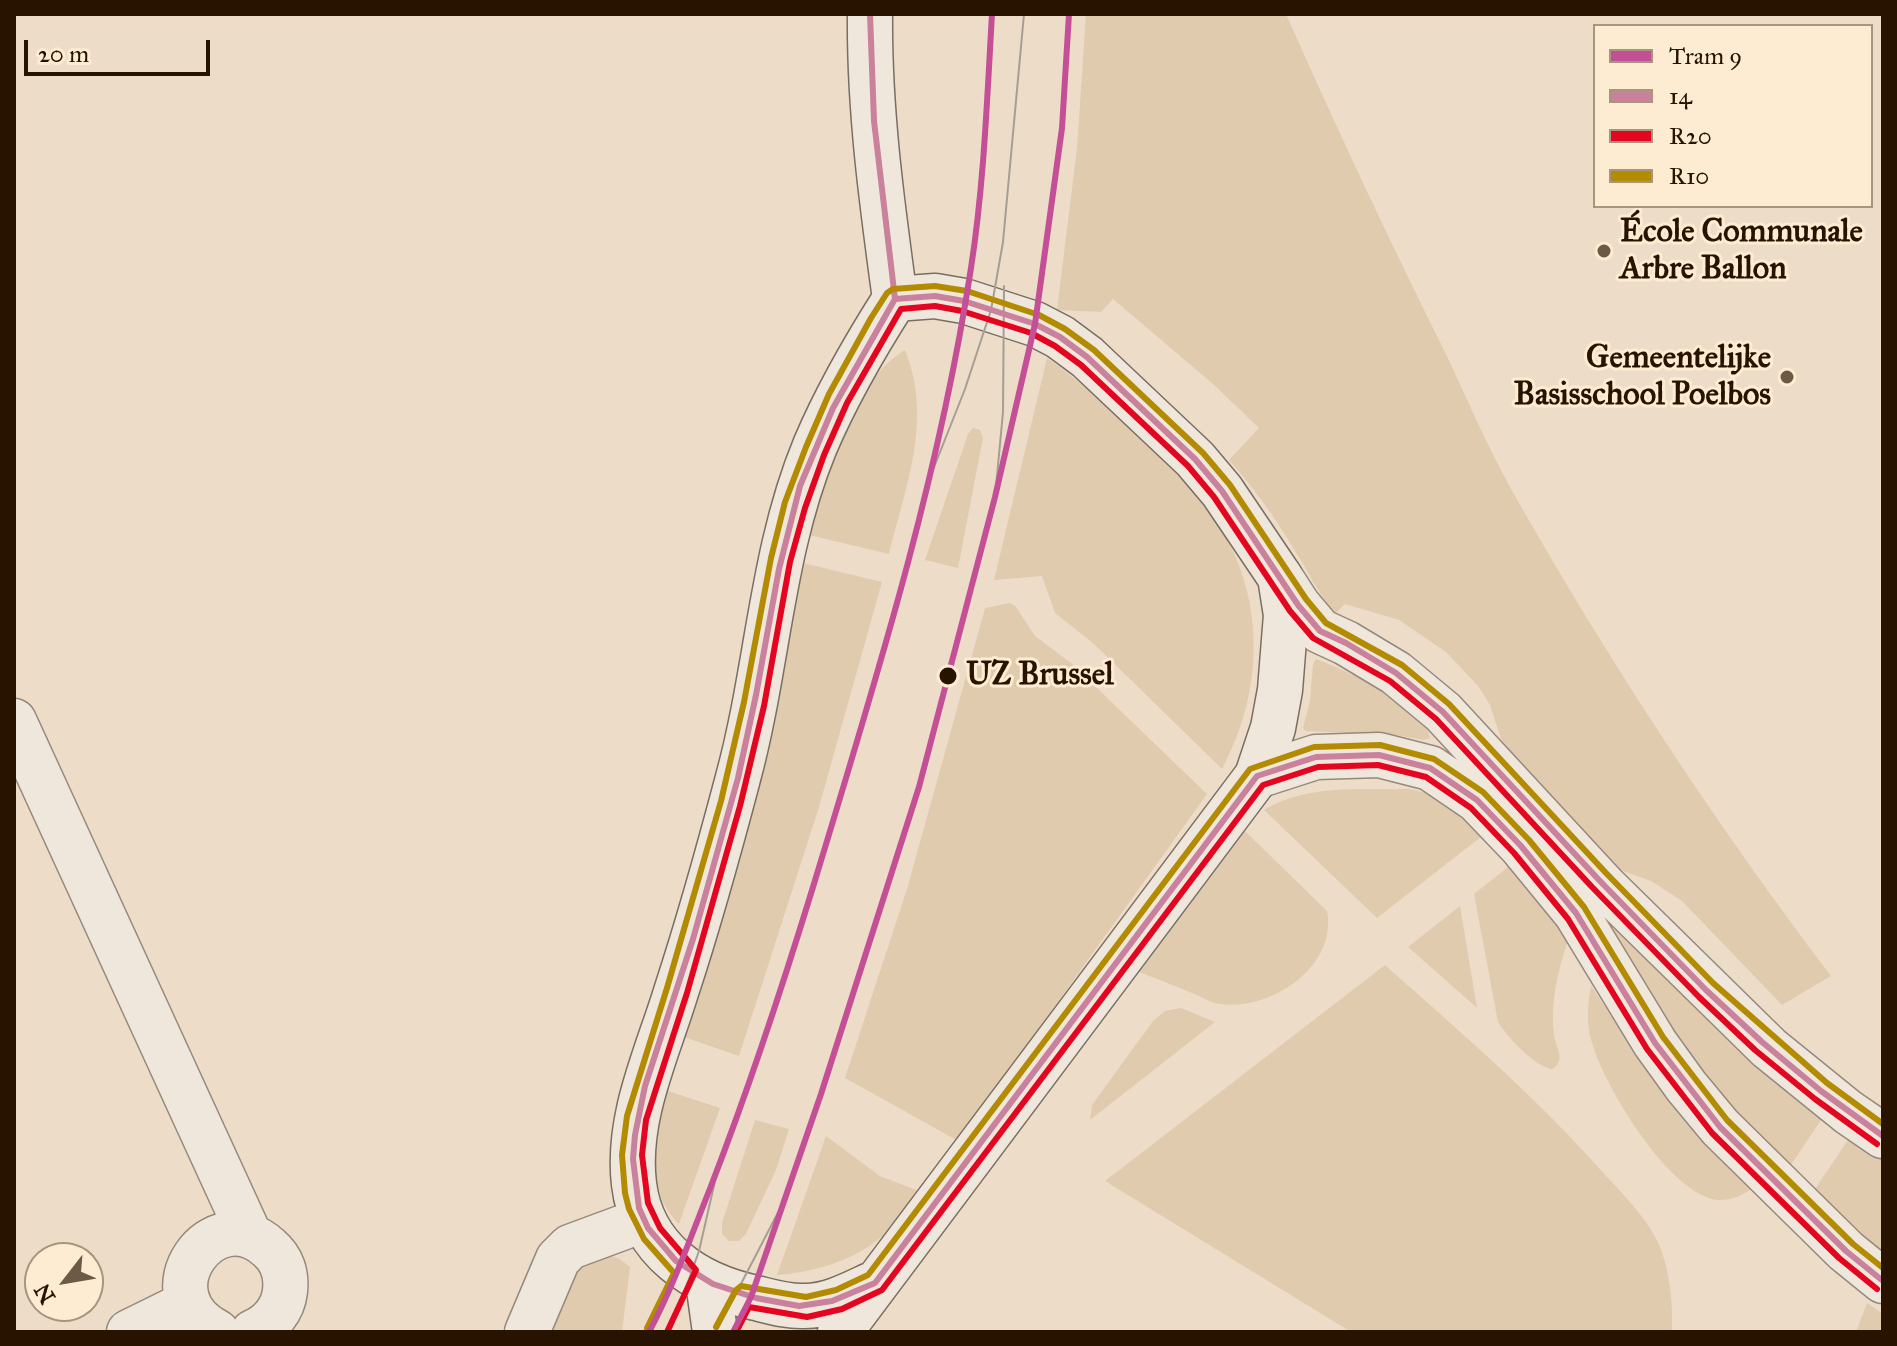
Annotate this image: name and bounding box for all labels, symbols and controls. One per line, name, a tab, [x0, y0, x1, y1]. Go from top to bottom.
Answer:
scale bar	[28, 24, 214, 74]
legend	[1593, 24, 1873, 208]
text: 20 m	[38, 39, 89, 69]
text: Tram 9	[1669, 41, 1742, 71]
text: 14	[1669, 81, 1692, 111]
text: R20	[1669, 121, 1712, 151]
text: R10	[1669, 161, 1709, 191]
place label: École Communale Arbre Ballon	[1620, 214, 1863, 289]
marker: École Communale Arbre Ballon	[1595, 242, 1613, 260]
place label: Gemeentelijke Basisschool Poelbos	[1514, 340, 1771, 415]
marker: Gemeentelijke Basisschool Poelbos	[1778, 368, 1796, 386]
place label: UZ Brussel	[966, 657, 1114, 695]
marker: UZ Brussel	[937, 665, 959, 687]
north arrow	[24, 1242, 104, 1322]
text: N	[28, 1279, 61, 1309]

